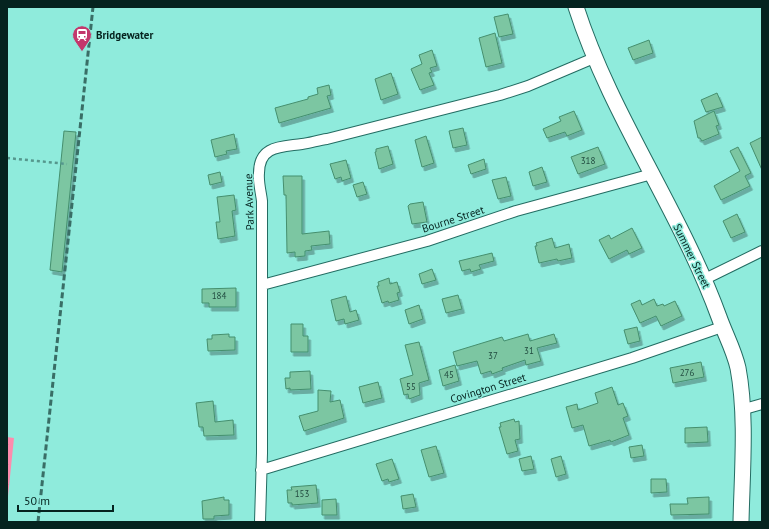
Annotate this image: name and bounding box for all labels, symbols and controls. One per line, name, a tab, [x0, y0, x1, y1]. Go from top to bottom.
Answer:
station icon: Bridgewater	[71, 24, 93, 52]
place label: Bridgewater	[96, 28, 153, 42]
house number: 318	[581, 155, 595, 166]
street label: Park Avenue	[241, 173, 257, 231]
street label: Bourne Street	[420, 202, 486, 236]
street label: Summer Street	[670, 221, 714, 291]
house number: 184	[212, 290, 226, 301]
house number: 31	[524, 345, 534, 356]
house number: 37	[488, 350, 498, 361]
house number: 276	[680, 367, 694, 378]
house number: 45	[444, 369, 454, 380]
street label: Covington Street	[448, 370, 528, 406]
house number: 55	[406, 381, 416, 392]
scale bar	[18, 487, 113, 513]
house number: 153	[295, 488, 309, 499]
text: 50 m	[24, 493, 50, 508]

